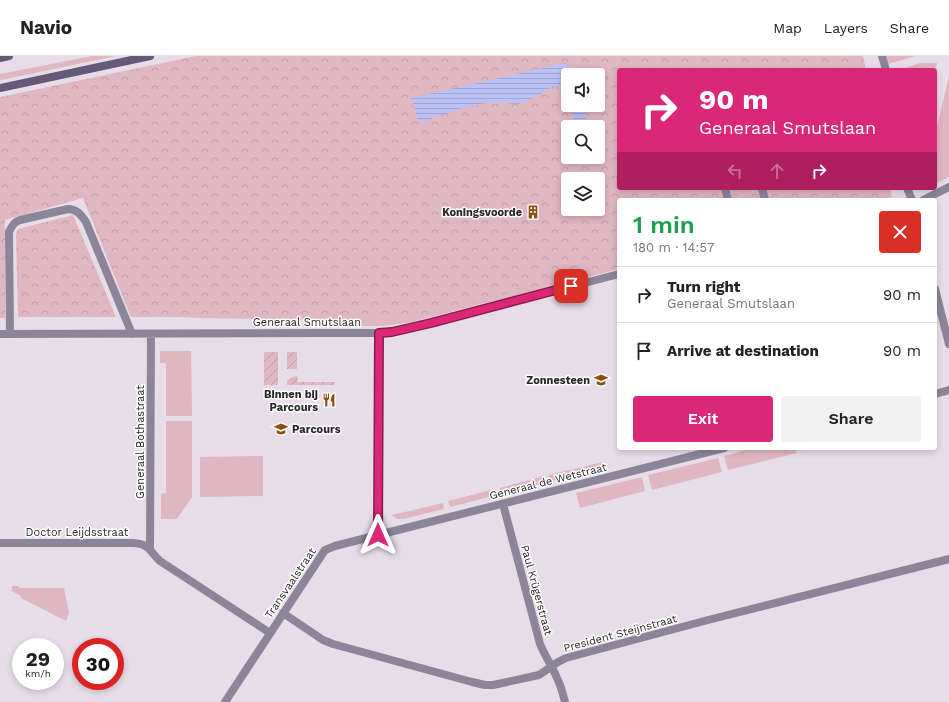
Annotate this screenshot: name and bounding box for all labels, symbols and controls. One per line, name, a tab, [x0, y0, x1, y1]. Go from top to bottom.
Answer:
text: Navio	[20, 16, 72, 39]
text: Map	[773, 20, 802, 36]
text: Layers	[824, 20, 868, 36]
text: Share	[890, 20, 929, 36]
map controls	[561, 68, 605, 216]
button: sound	[561, 68, 605, 112]
text: 90 m	[699, 83, 769, 116]
icon: right	[633, 84, 685, 136]
text: Generaal Smutslaan	[699, 117, 876, 138]
button: search	[561, 120, 605, 164]
icon: left	[724, 160, 746, 182]
icon: ahead	[766, 160, 788, 182]
icon: right	[808, 160, 830, 182]
button: layers	[561, 172, 605, 216]
building icon: Koningsvoorde	[525, 204, 541, 220]
place label: Koningsvoorde	[442, 206, 522, 219]
text: 1 min	[633, 211, 695, 239]
button: close	[879, 211, 921, 253]
text: 180 m · 14:57	[633, 240, 714, 255]
pin	[554, 269, 588, 303]
icon: arrive	[560, 275, 582, 297]
text: Turn right	[667, 278, 740, 296]
icon: right	[633, 284, 655, 306]
text: 90 m	[883, 286, 921, 304]
text: Generaal Smutslaan	[667, 296, 795, 311]
street label: Generaal Smutslaan	[253, 316, 361, 329]
icon: arrive	[633, 340, 655, 362]
text: Arrive at destination	[667, 342, 819, 360]
text: 90 m	[883, 342, 921, 360]
school or university icon: Zonnesteen	[593, 372, 609, 388]
place label: Zonnesteen	[526, 374, 590, 387]
street label: Generaal Bothastraat	[134, 385, 147, 499]
place label: Binnen bij Parcours	[264, 388, 318, 414]
restaurant icon: Binnen bij Parcours	[321, 392, 337, 408]
button: Exit	[633, 396, 773, 442]
button: Share	[781, 396, 921, 442]
school or university icon: Parcours	[273, 421, 289, 437]
place label: Parcours	[292, 423, 341, 436]
street label: Generaal de Wetstraat	[488, 461, 608, 502]
position arrow	[357, 514, 399, 556]
street label: Doctor Leijdsstraat	[26, 526, 129, 539]
street label: Paul Krügerstraat	[518, 544, 555, 637]
street label: Transvaalstraat	[262, 545, 319, 621]
street label: President Steijnstraat	[562, 612, 679, 655]
speed limit sign: 30	[72, 638, 124, 690]
text: 29	[26, 647, 50, 671]
text: km/h	[25, 668, 51, 679]

